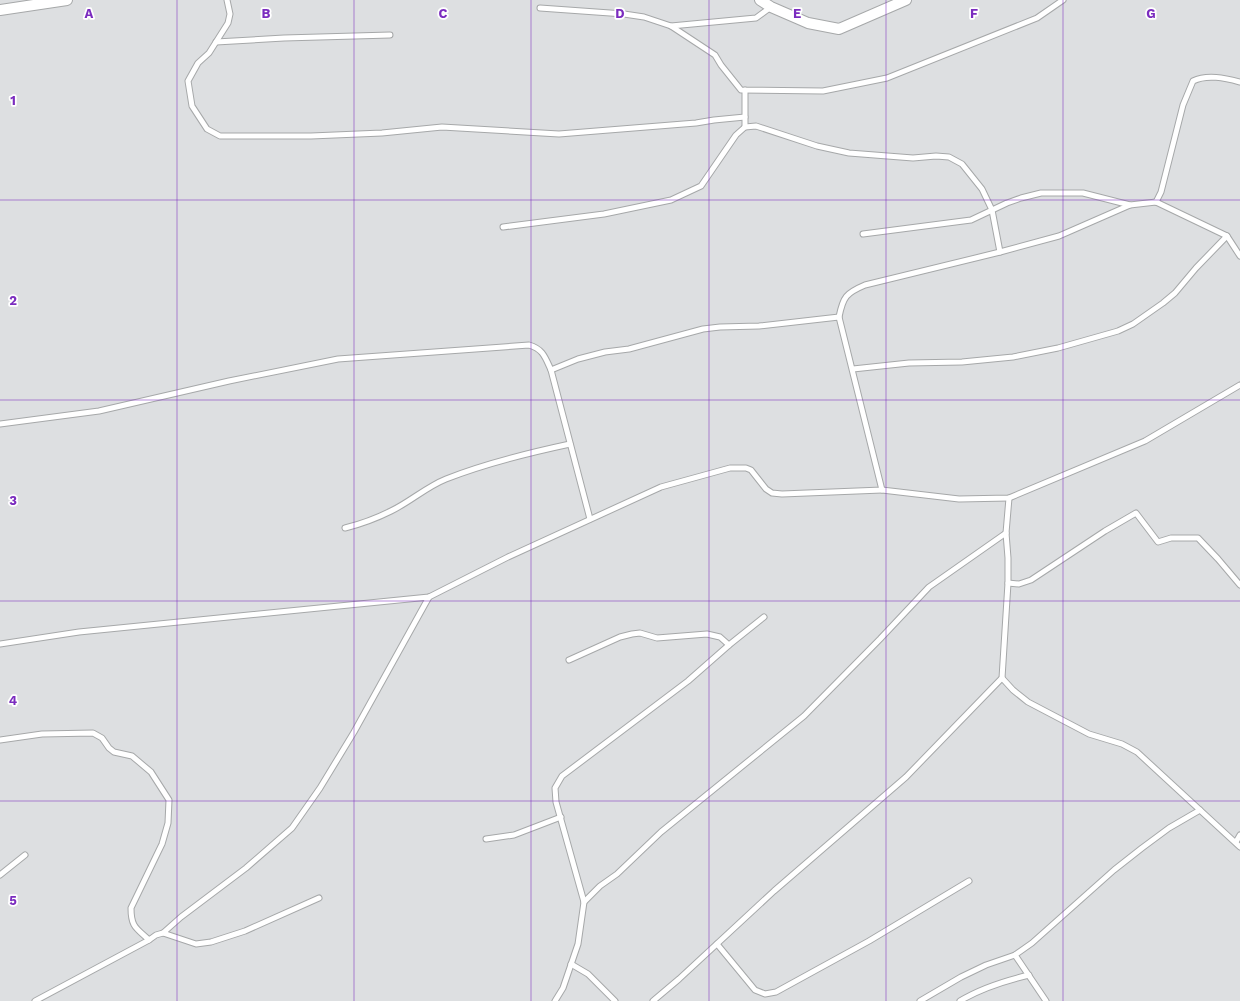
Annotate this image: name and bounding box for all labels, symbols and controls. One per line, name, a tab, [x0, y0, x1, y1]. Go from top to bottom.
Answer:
text: A	[85, 6, 94, 21]
text: B	[262, 6, 271, 21]
text: C	[439, 6, 448, 21]
text: D	[615, 6, 625, 21]
text: E	[793, 6, 801, 21]
text: F	[970, 6, 978, 21]
text: G	[1146, 6, 1156, 21]
text: 1	[10, 93, 16, 108]
text: 2	[9, 293, 17, 308]
text: 3	[9, 493, 17, 508]
text: 4	[9, 693, 18, 708]
text: 5	[9, 893, 17, 908]

